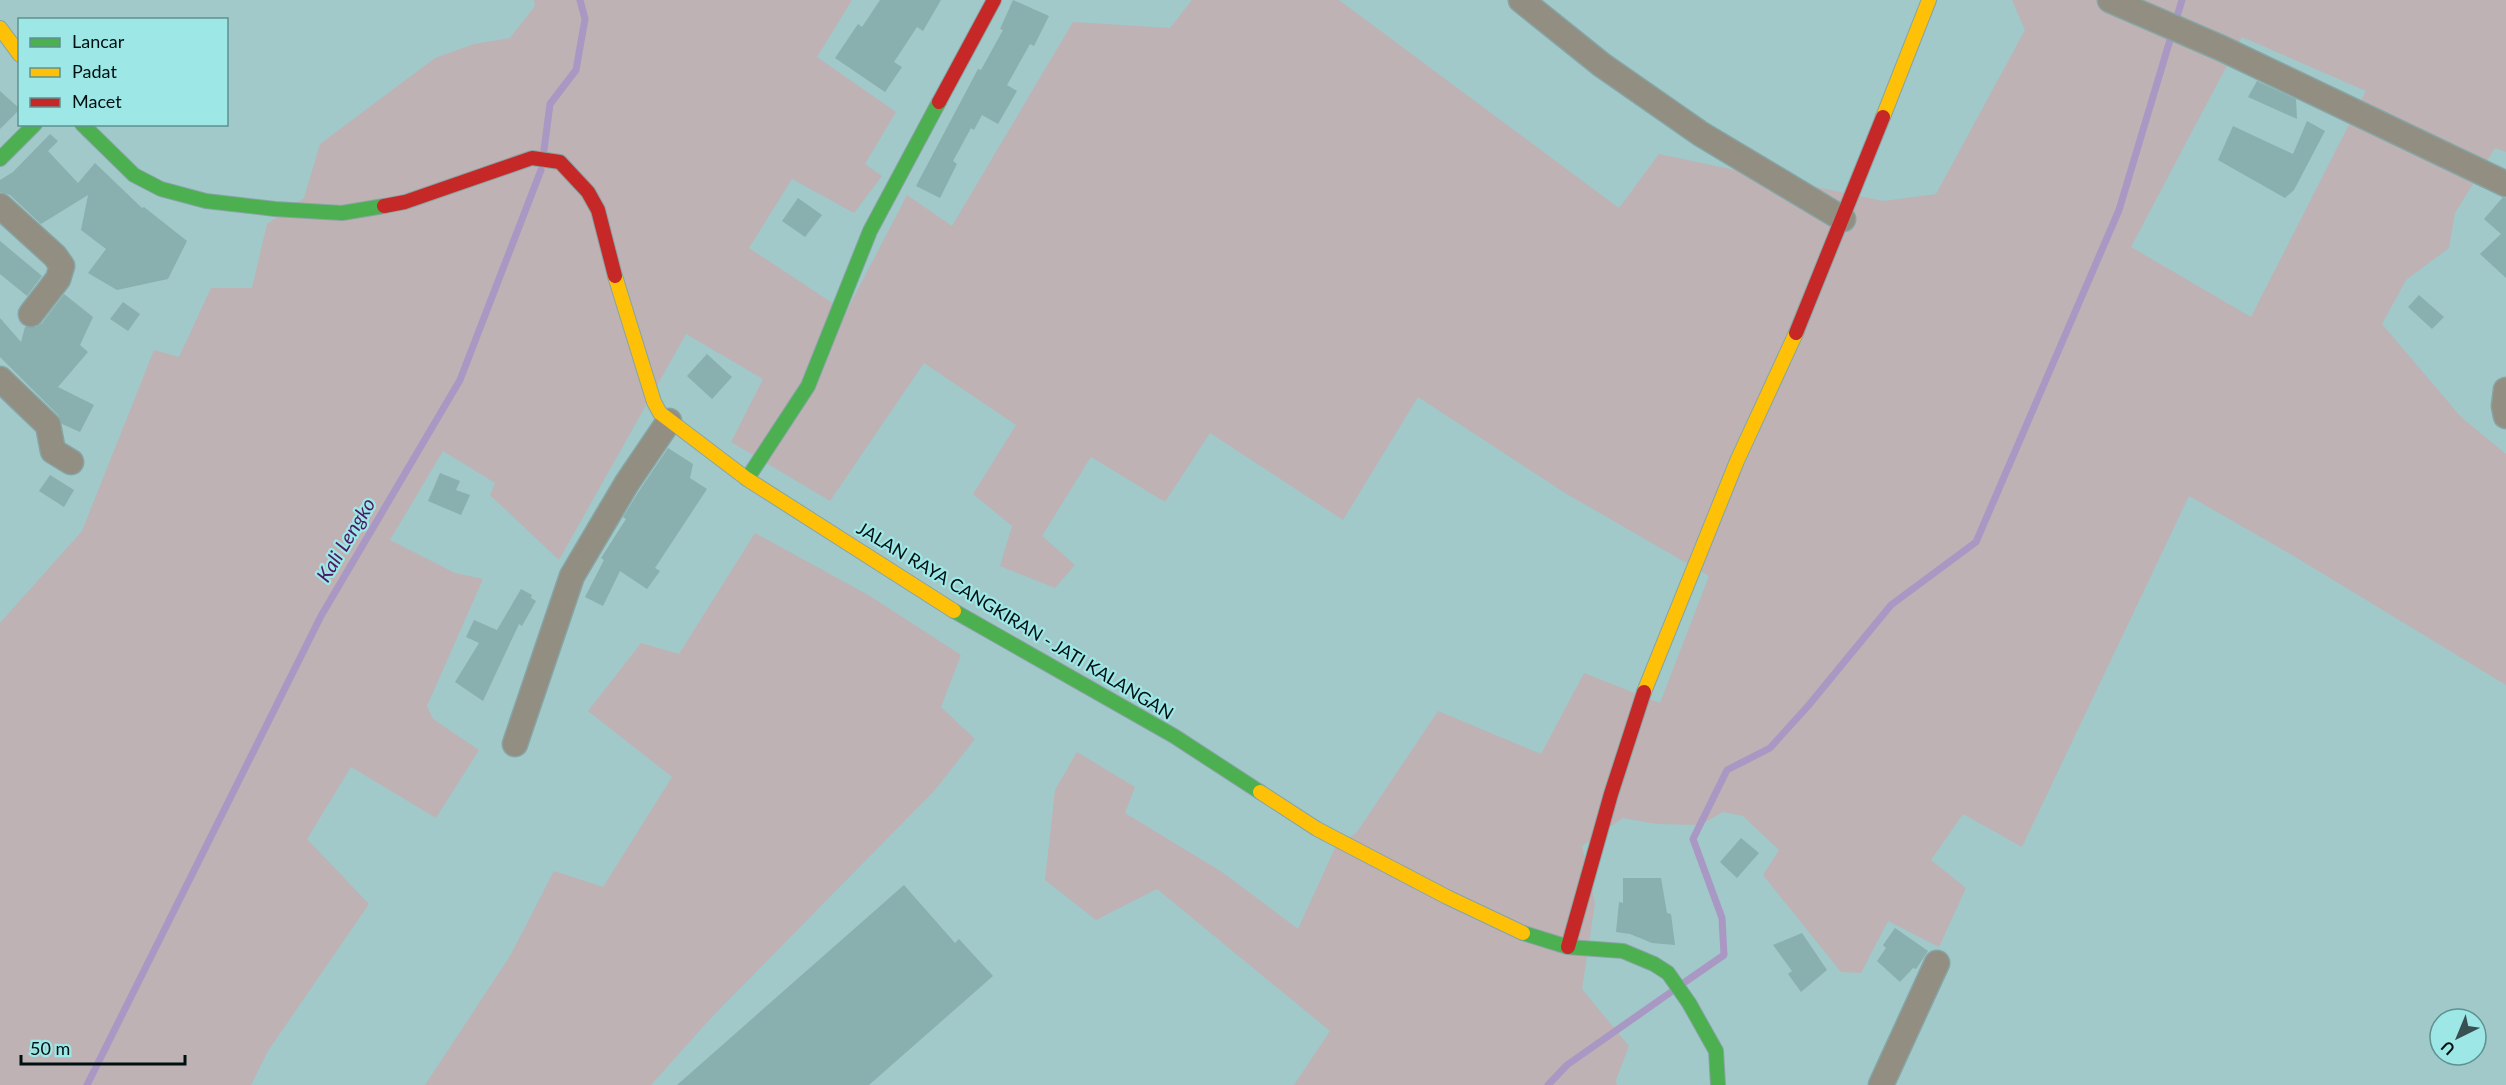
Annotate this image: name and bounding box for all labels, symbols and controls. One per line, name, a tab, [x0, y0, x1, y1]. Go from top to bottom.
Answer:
legend	[18, 18, 228, 126]
text: Lancar	[72, 30, 125, 52]
text: Padat	[72, 60, 117, 82]
text: Macet	[72, 90, 122, 112]
water label: Kali Lengko	[311, 493, 380, 586]
street label: JALAN RAYA CANGKIRAN - JATI KALANGAN	[853, 517, 1178, 724]
north arrow	[2428, 1007, 2488, 1067]
scale bar	[21, 1028, 184, 1066]
text: 50 m	[30, 1037, 70, 1059]
text: U	[2437, 1037, 2458, 1059]

